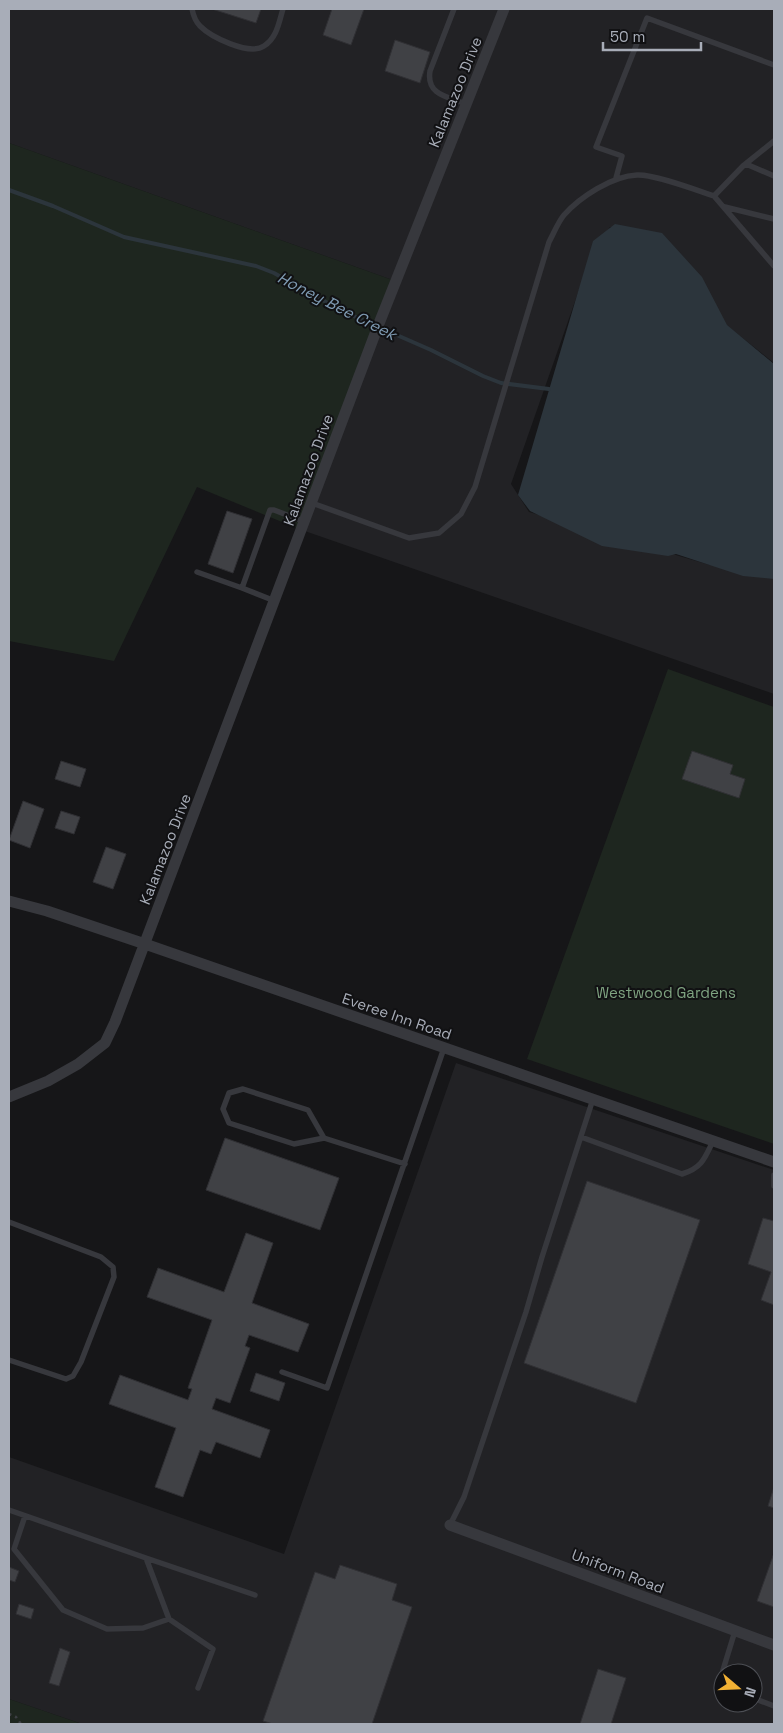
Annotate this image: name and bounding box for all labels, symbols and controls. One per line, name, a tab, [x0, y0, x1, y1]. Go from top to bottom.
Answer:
scale bar	[603, 20, 700, 52]
text: 50 m	[610, 27, 645, 46]
street label: Kalamazoo Drive	[424, 34, 486, 150]
water label: Honey Bee Creek	[274, 267, 402, 346]
street label: Kalamazoo Drive	[279, 411, 337, 528]
street label: Kalamazoo Drive	[135, 791, 195, 907]
park label: Westwood Gardens	[596, 983, 736, 1002]
street label: Everee Inn Road	[340, 988, 454, 1044]
street label: Uniform Road	[569, 1545, 667, 1597]
north arrow	[713, 1663, 763, 1713]
text: N	[740, 1685, 760, 1700]

